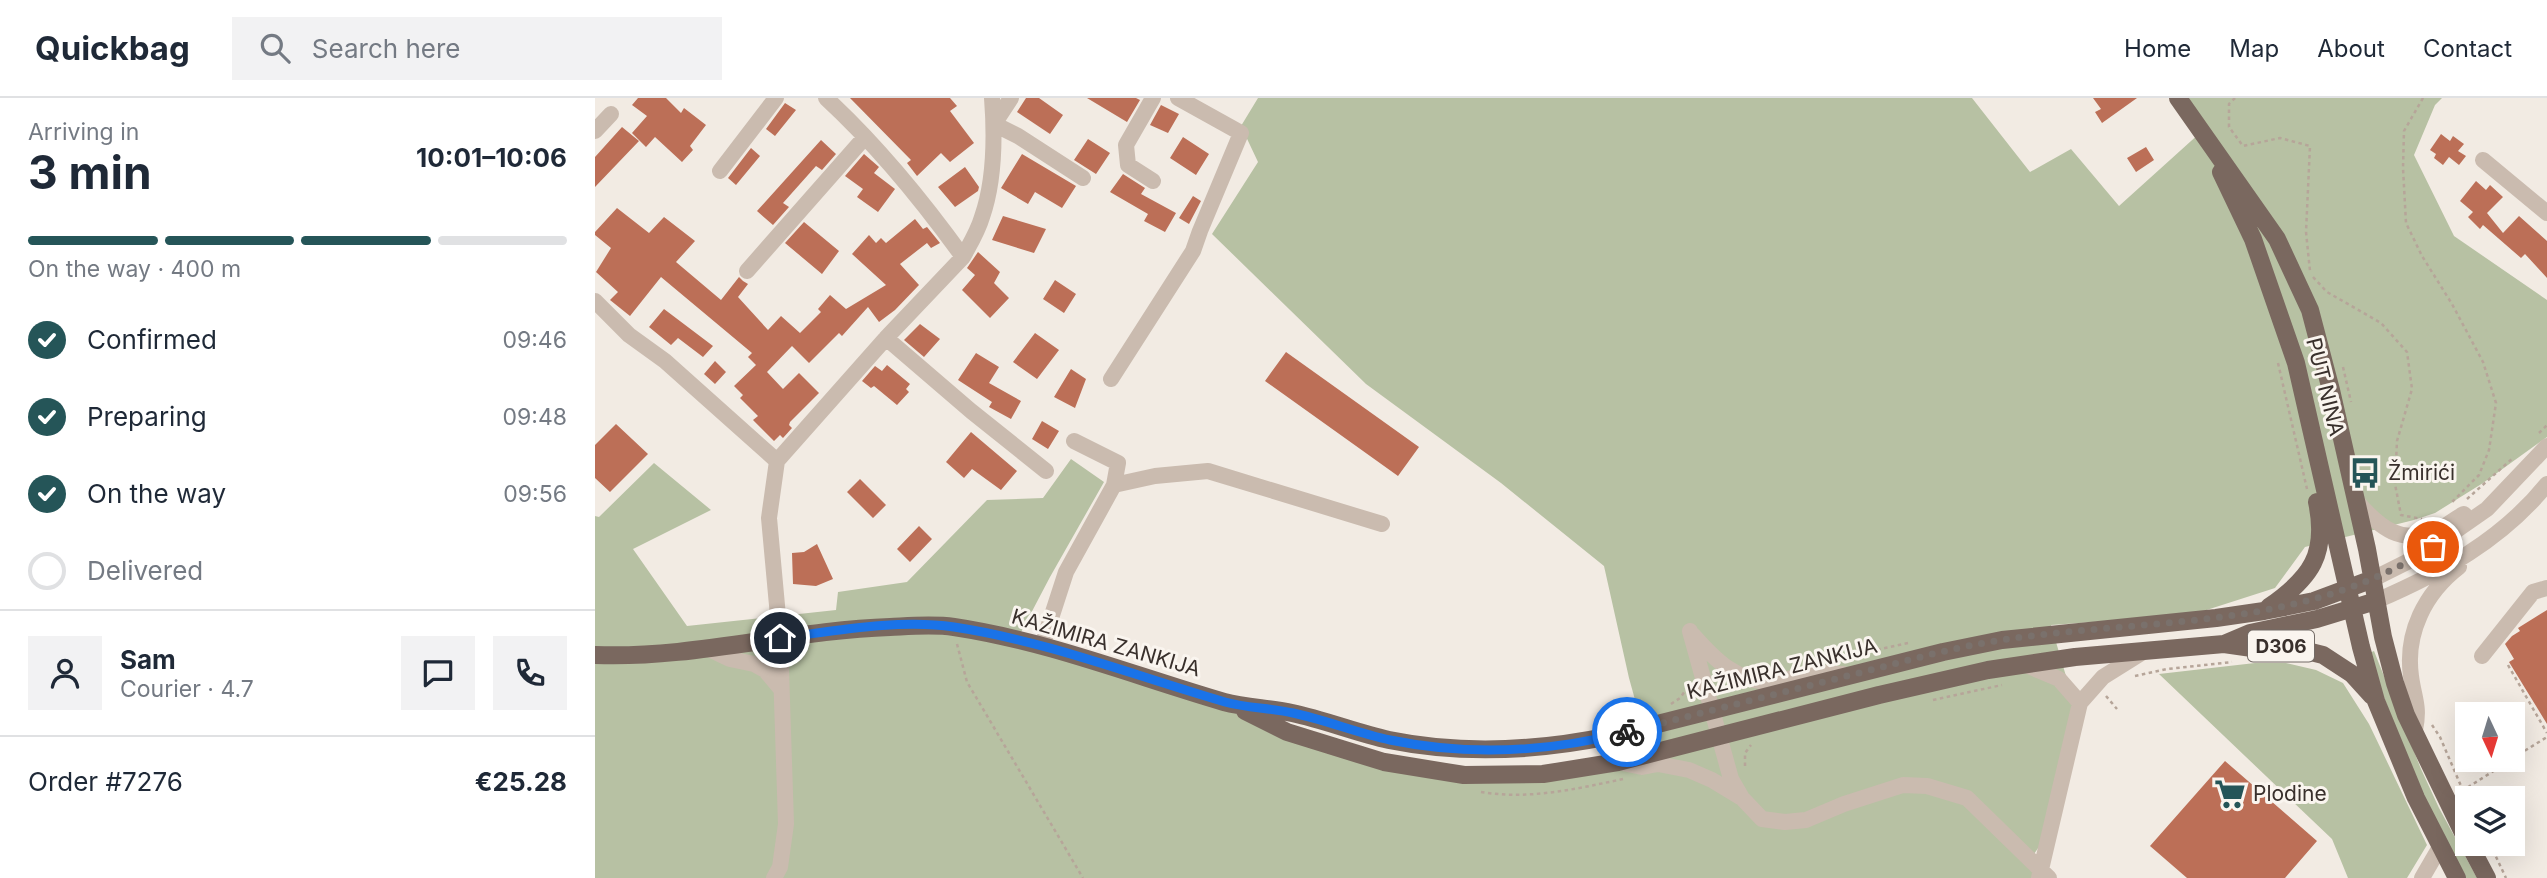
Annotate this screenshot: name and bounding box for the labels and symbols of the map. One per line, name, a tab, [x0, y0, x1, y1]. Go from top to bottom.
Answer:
street label: PUT NINA	[2301, 335, 2350, 439]
bus stop icon: Žmirići	[2348, 456, 2382, 490]
place label: Žmirići	[2388, 459, 2455, 485]
pin	[2403, 517, 2463, 577]
street label: KAŽIMIRA ZANKIJA	[1009, 603, 1204, 681]
pin	[750, 608, 810, 668]
road number: D306	[2248, 631, 2314, 662]
street label: KAŽIMIRA ZANKIJA	[1684, 632, 1880, 704]
courier	[1592, 697, 1662, 767]
north arrow	[2455, 702, 2525, 772]
supermarket icon: Plodine	[2213, 777, 2247, 811]
place label: Plodine	[2253, 781, 2327, 806]

